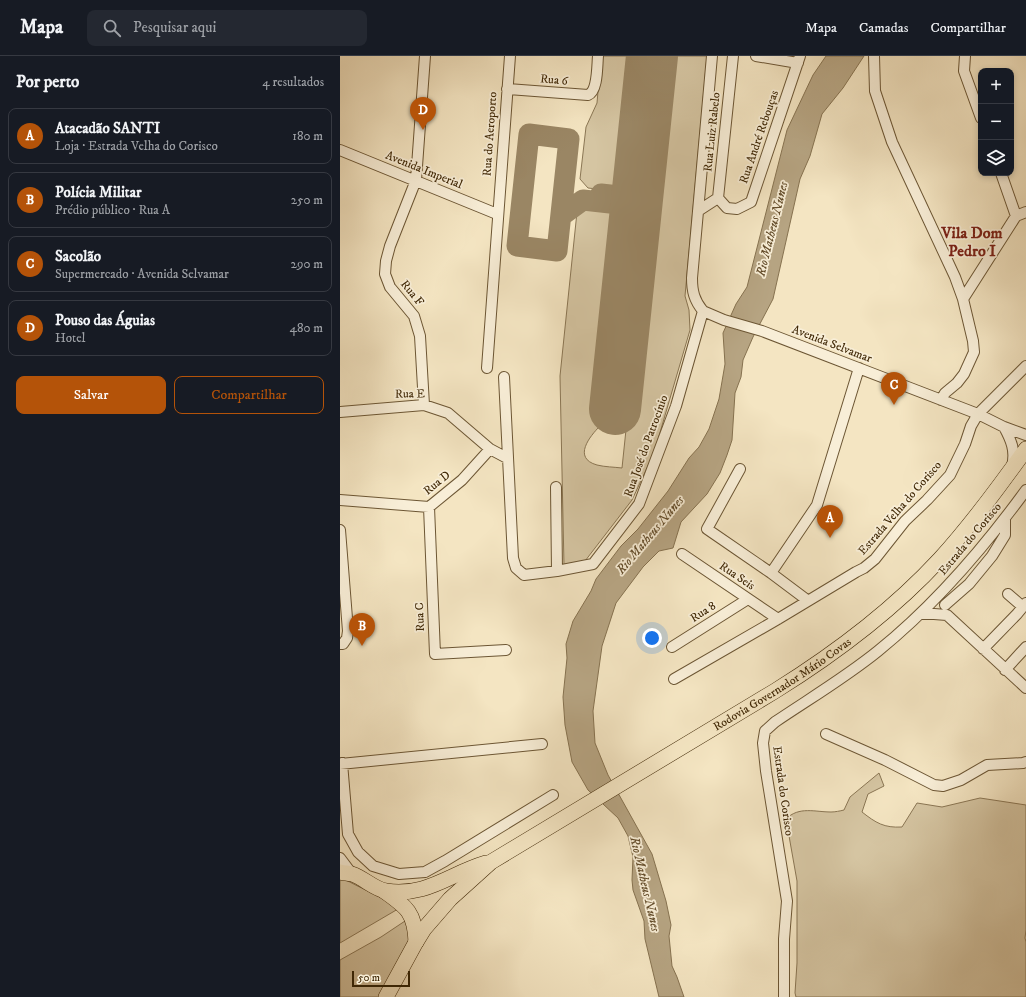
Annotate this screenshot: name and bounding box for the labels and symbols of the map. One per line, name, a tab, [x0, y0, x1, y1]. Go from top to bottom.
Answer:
street label: Rua 6	[540, 71, 569, 89]
street label: Rua André Rebouças	[736, 88, 782, 186]
street label: Rua do Aeroporto	[480, 91, 500, 177]
street label: Rua Luiz Rabelo	[700, 91, 724, 172]
pin: D	[410, 97, 436, 130]
street label: Avenida Imperial	[383, 148, 465, 192]
water label: Rio Matheus Nunes	[752, 179, 792, 279]
district label: Vila Dom Pedro I	[941, 223, 1002, 261]
street label: Rua F	[397, 277, 427, 309]
street label: Avenida Selvamar	[790, 322, 875, 366]
pin: C	[881, 372, 907, 405]
street label: Rua E	[395, 386, 426, 402]
street label: Rua José do Patrocínio	[621, 393, 671, 499]
street label: Estrada Velha do Corisco	[855, 458, 945, 558]
street label: Rua D	[420, 468, 454, 498]
water label: Rio Matheus Nunes	[612, 492, 688, 578]
street label: Estrada do Corisco	[935, 499, 1005, 578]
pin: A	[817, 505, 843, 538]
street label: Rua Seis	[716, 559, 758, 593]
street label: Rua 8	[687, 598, 719, 626]
street label: Rua C	[412, 602, 428, 632]
pin: B	[349, 613, 375, 646]
your location	[642, 628, 662, 648]
street label: Rodovia Governador Mário Covas	[710, 634, 854, 734]
street label: Estrada do Corisco	[769, 745, 797, 837]
water label: Rio Matheus Nunes	[626, 834, 664, 934]
scale bar	[352, 969, 410, 988]

